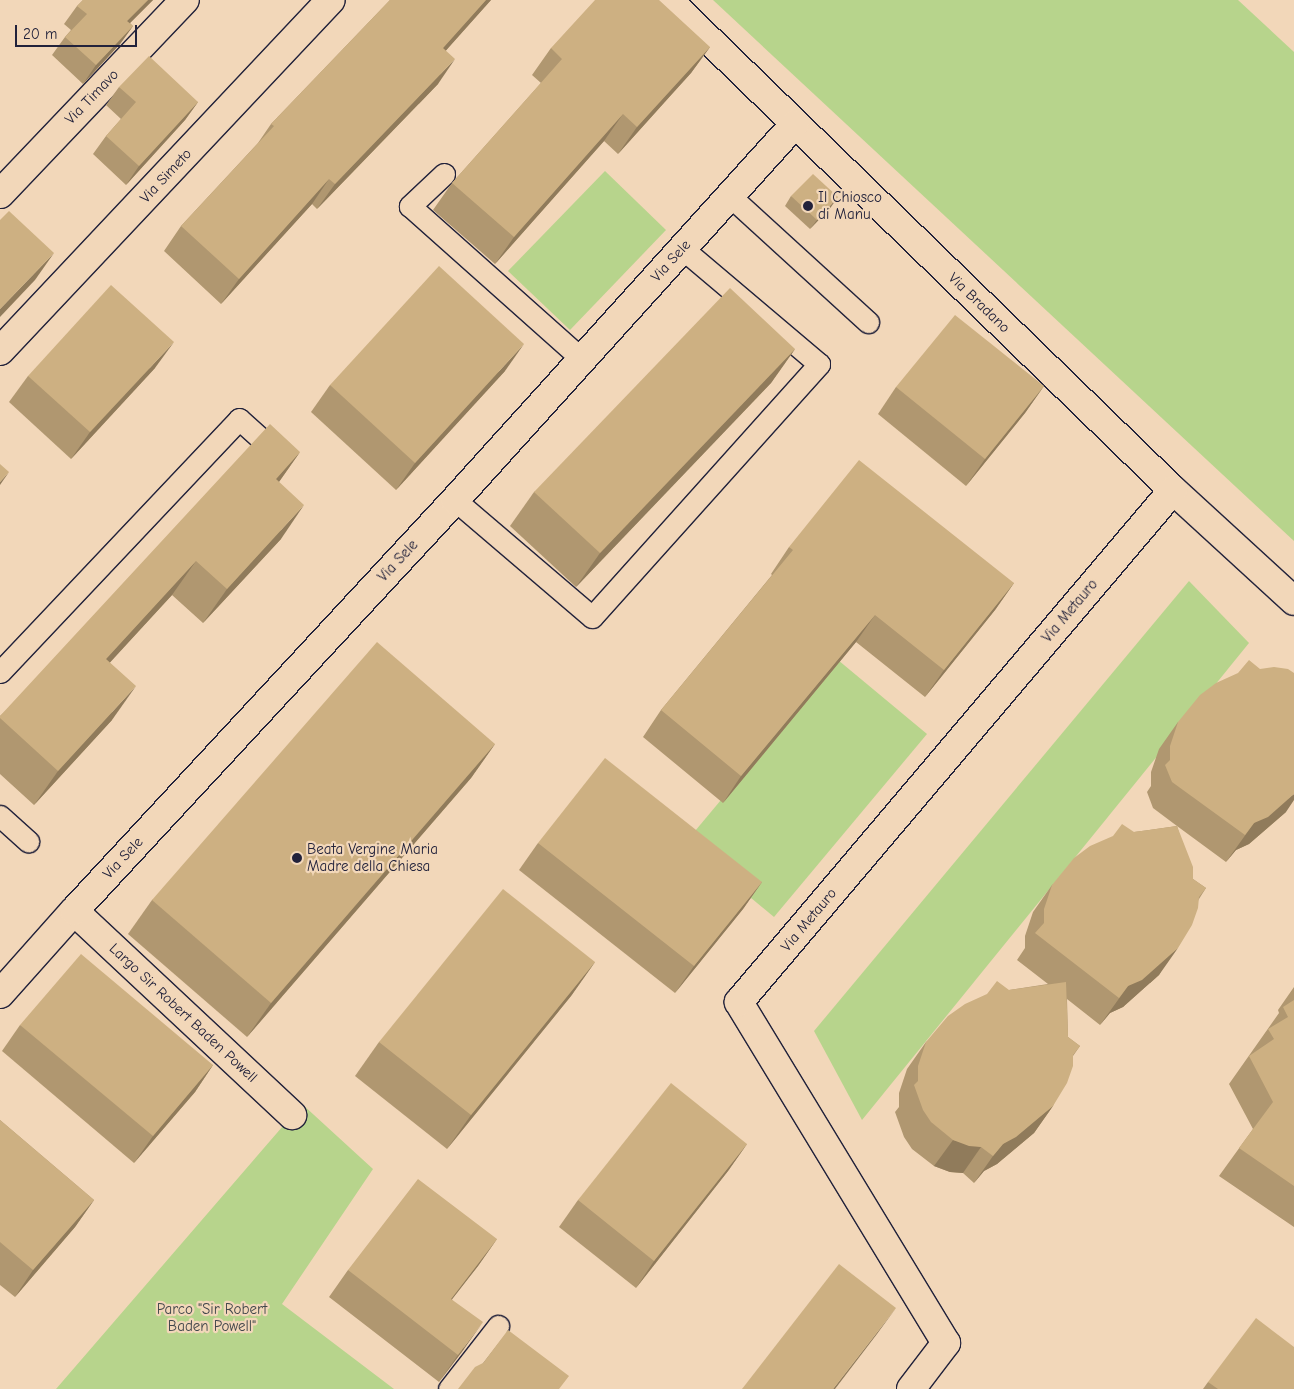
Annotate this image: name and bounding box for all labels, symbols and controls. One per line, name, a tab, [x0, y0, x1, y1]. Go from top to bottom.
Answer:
scale bar	[18, 15, 140, 47]
text: 20 m	[23, 25, 57, 43]
street label: Via Timavo	[61, 66, 123, 128]
street label: Via Simeto	[136, 145, 196, 207]
place label: Il Chiosco di Manu	[818, 188, 882, 223]
marker: Il Chiosco di Manu	[802, 200, 814, 212]
street label: Via Sele	[647, 236, 695, 286]
street label: Via Bradano	[944, 269, 1014, 337]
street label: Via Sele	[374, 536, 422, 586]
street label: Via Metauro	[1038, 576, 1102, 646]
street label: Via Sele	[99, 833, 147, 883]
place label: Beata Vergine Maria Madre della Chiesa	[307, 840, 438, 875]
marker: Beata Vergine Maria Madre della Chiesa	[291, 852, 303, 864]
street label: Via Metauro	[777, 885, 841, 955]
street label: Largo Sir Robert Baden Powell	[105, 940, 261, 1086]
park label: Parco "Sir Robert Baden Powell"	[157, 1300, 267, 1335]

